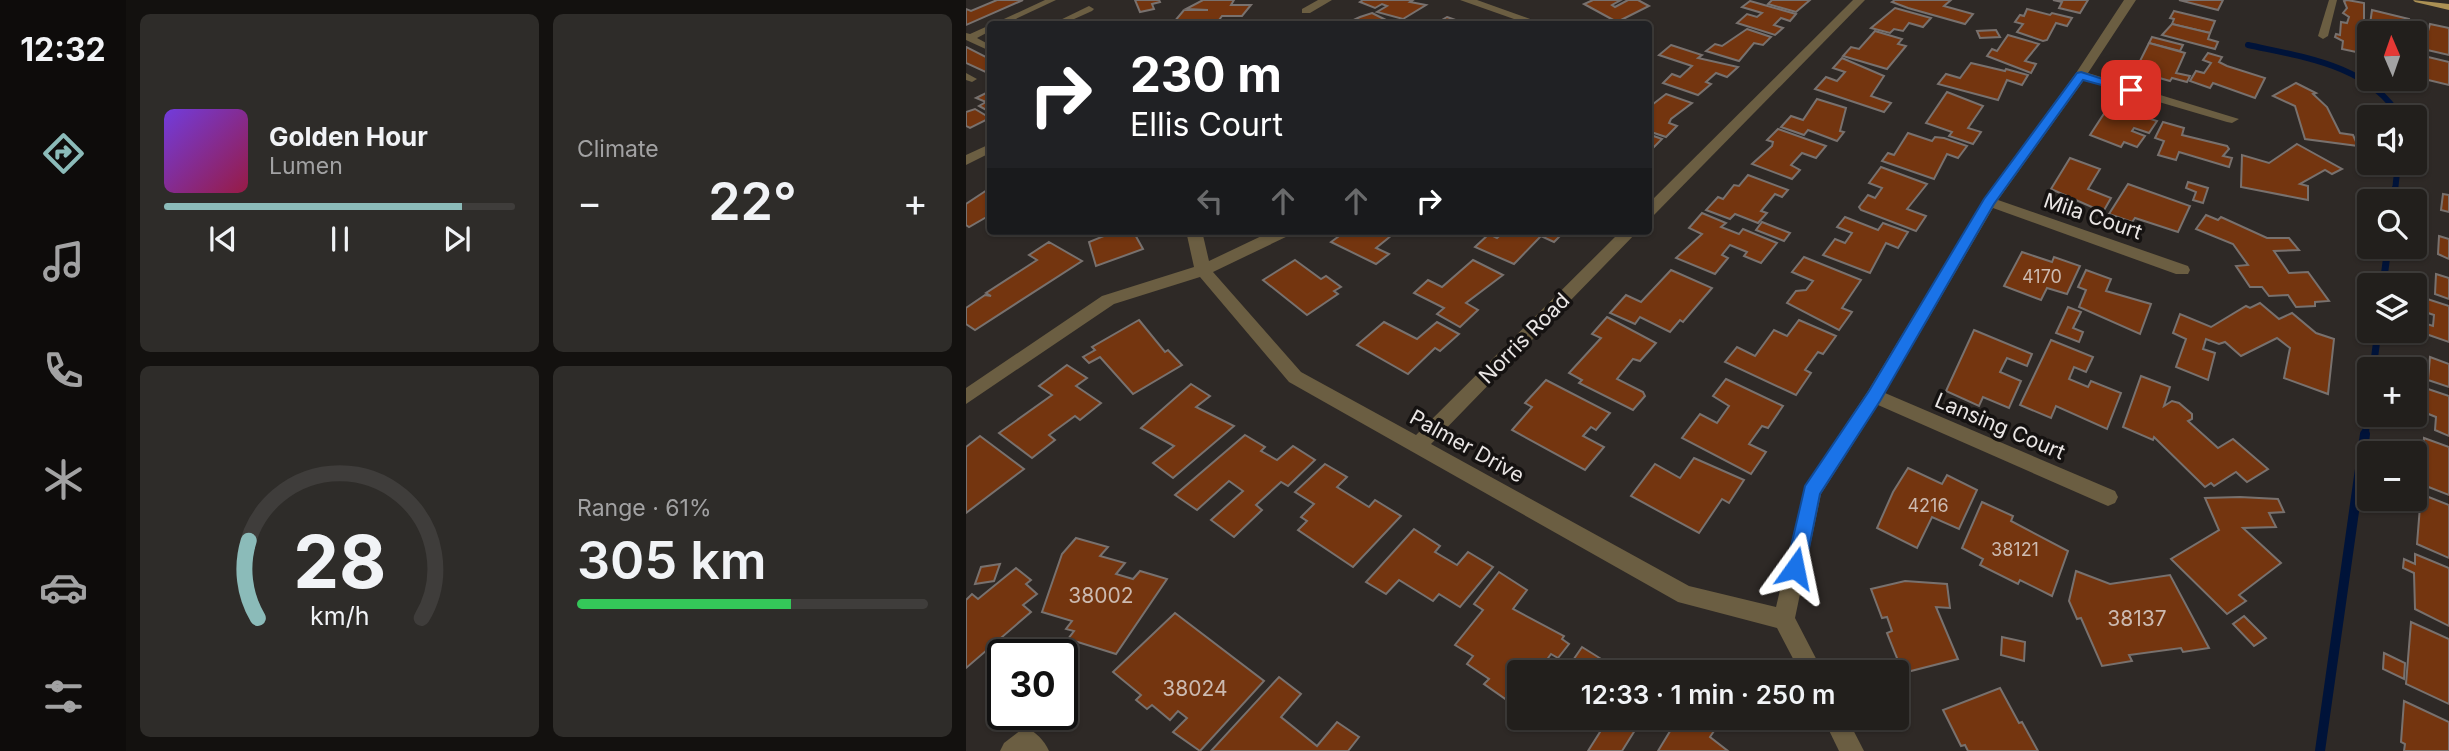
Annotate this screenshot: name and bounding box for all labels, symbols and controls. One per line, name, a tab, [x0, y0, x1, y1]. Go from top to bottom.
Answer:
north arrow	[2357, 21, 2427, 91]
map controls	[2357, 21, 2427, 511]
text: 12:32	[20, 30, 106, 69]
text: 230 m	[1130, 45, 1282, 104]
icon: right	[1015, 49, 1106, 140]
pin	[2101, 60, 2161, 120]
icon: arrive	[2112, 71, 2150, 109]
text: Ellis Court	[1130, 105, 1283, 144]
button: sound	[2357, 105, 2427, 175]
text: Golden Hour	[269, 121, 428, 152]
icon: directions	[39, 129, 88, 178]
text: Climate	[577, 135, 659, 163]
text: Lumen	[269, 152, 343, 180]
text: 22°	[708, 170, 797, 233]
text: −	[577, 179, 602, 225]
text: +	[903, 179, 928, 225]
icon: left	[1191, 182, 1229, 220]
icon: ahead	[1264, 182, 1302, 220]
icon: ahead	[1337, 182, 1375, 220]
icon: right	[1410, 182, 1448, 220]
street label: Mila Court	[2041, 188, 2146, 245]
button: search	[2357, 189, 2427, 259]
icon: previous	[204, 220, 242, 258]
icon: pause	[321, 220, 359, 258]
icon: next	[438, 220, 476, 258]
icon: music	[39, 237, 88, 286]
house number: 4170	[2022, 266, 2062, 287]
button: layers	[2357, 273, 2427, 343]
street label: Norris Road	[1474, 288, 1574, 388]
icon: phone	[39, 346, 88, 395]
button: +	[2357, 357, 2427, 427]
street label: Lansing Court	[1931, 387, 2069, 465]
street label: Palmer Drive	[1405, 404, 1529, 488]
button: −	[2357, 441, 2427, 511]
icon: climate	[39, 455, 88, 504]
text: Range · 61%	[577, 494, 711, 522]
house number: 4216	[1907, 495, 1949, 516]
text: 28	[293, 517, 386, 606]
text: 305 km	[577, 529, 767, 592]
position arrow	[1758, 531, 1832, 605]
house number: 38121	[1991, 539, 2039, 560]
icon: car	[39, 563, 88, 612]
house number: 38002	[1068, 583, 1134, 608]
text: km/h	[310, 600, 369, 630]
house number: 38137	[2107, 606, 2167, 631]
speed limit sign: 30	[987, 639, 1078, 730]
icon: filters	[39, 672, 88, 721]
house number: 38024	[1162, 676, 1228, 701]
text: 12:33 · 1 min · 250 m	[1581, 679, 1835, 710]

